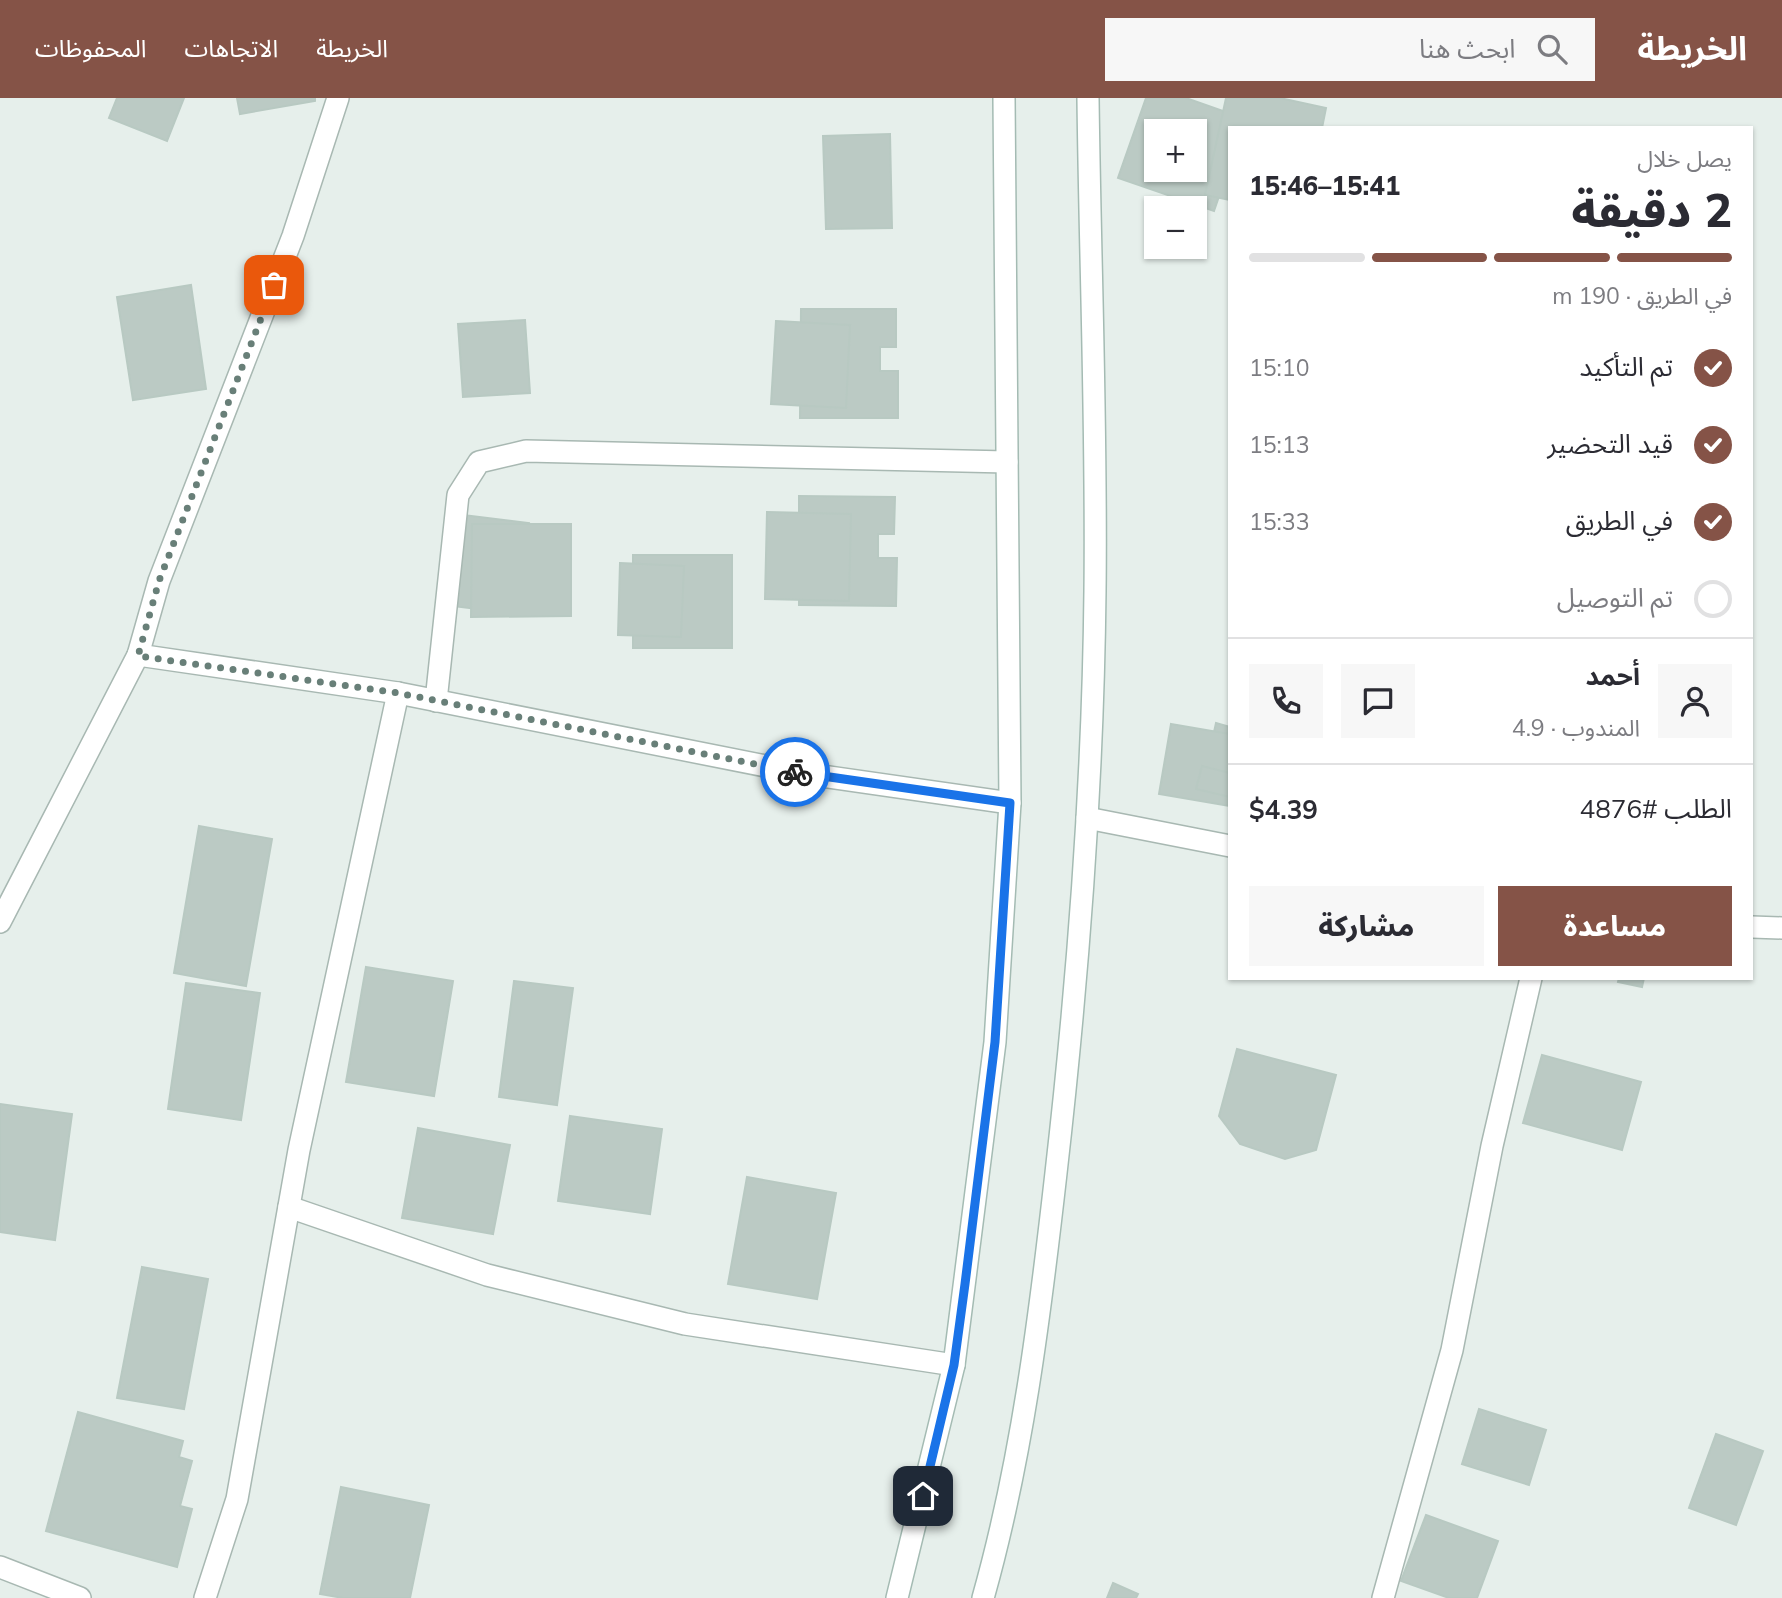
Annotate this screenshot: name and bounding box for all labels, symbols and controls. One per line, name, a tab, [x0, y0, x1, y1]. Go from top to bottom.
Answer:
search box	[1105, 18, 1595, 81]
text: الخريطة	[1637, 27, 1747, 68]
icon: search	[1533, 30, 1571, 68]
text: ابحث هنا	[1419, 32, 1515, 65]
text: المحفوظات	[35, 33, 146, 63]
text: الاتجاهات	[184, 33, 278, 63]
text: الخريطة	[316, 33, 388, 63]
map controls	[1144, 119, 1207, 259]
button: +	[1144, 119, 1207, 182]
text: يصل خلال	[1637, 144, 1732, 173]
text: 15:41–15:46	[1249, 169, 1400, 202]
text: 2 دقيقة	[1571, 181, 1732, 239]
button: −	[1144, 196, 1207, 259]
pin	[244, 255, 304, 315]
icon: bag	[255, 266, 293, 304]
text: في الطريق · 190 m	[1552, 281, 1732, 310]
icon: check	[1694, 349, 1732, 387]
text: تم التأكيد	[1579, 350, 1673, 383]
text: 15:10	[1249, 353, 1309, 382]
icon: check	[1694, 426, 1732, 464]
text: قيد التحضير	[1547, 427, 1673, 460]
text: 15:13	[1249, 430, 1309, 459]
icon: check	[1694, 503, 1732, 541]
text: في الطريق	[1566, 504, 1673, 537]
text: 15:33	[1249, 507, 1309, 536]
text: تم التوصيل	[1557, 581, 1673, 614]
text: أحمد	[1586, 659, 1640, 692]
button: phone	[1249, 664, 1323, 738]
button: chat	[1341, 664, 1415, 738]
button: person	[1658, 664, 1732, 738]
text: المندوب · 4.9	[1512, 713, 1640, 742]
courier	[760, 737, 830, 807]
icon: bike	[776, 753, 814, 791]
text: الطلب #4876	[1580, 792, 1732, 825]
text: $4.39	[1249, 793, 1318, 826]
button: مشاركة	[1249, 886, 1484, 966]
button: مساعدة	[1498, 886, 1732, 966]
pin	[893, 1466, 953, 1526]
icon: home	[904, 1477, 942, 1515]

